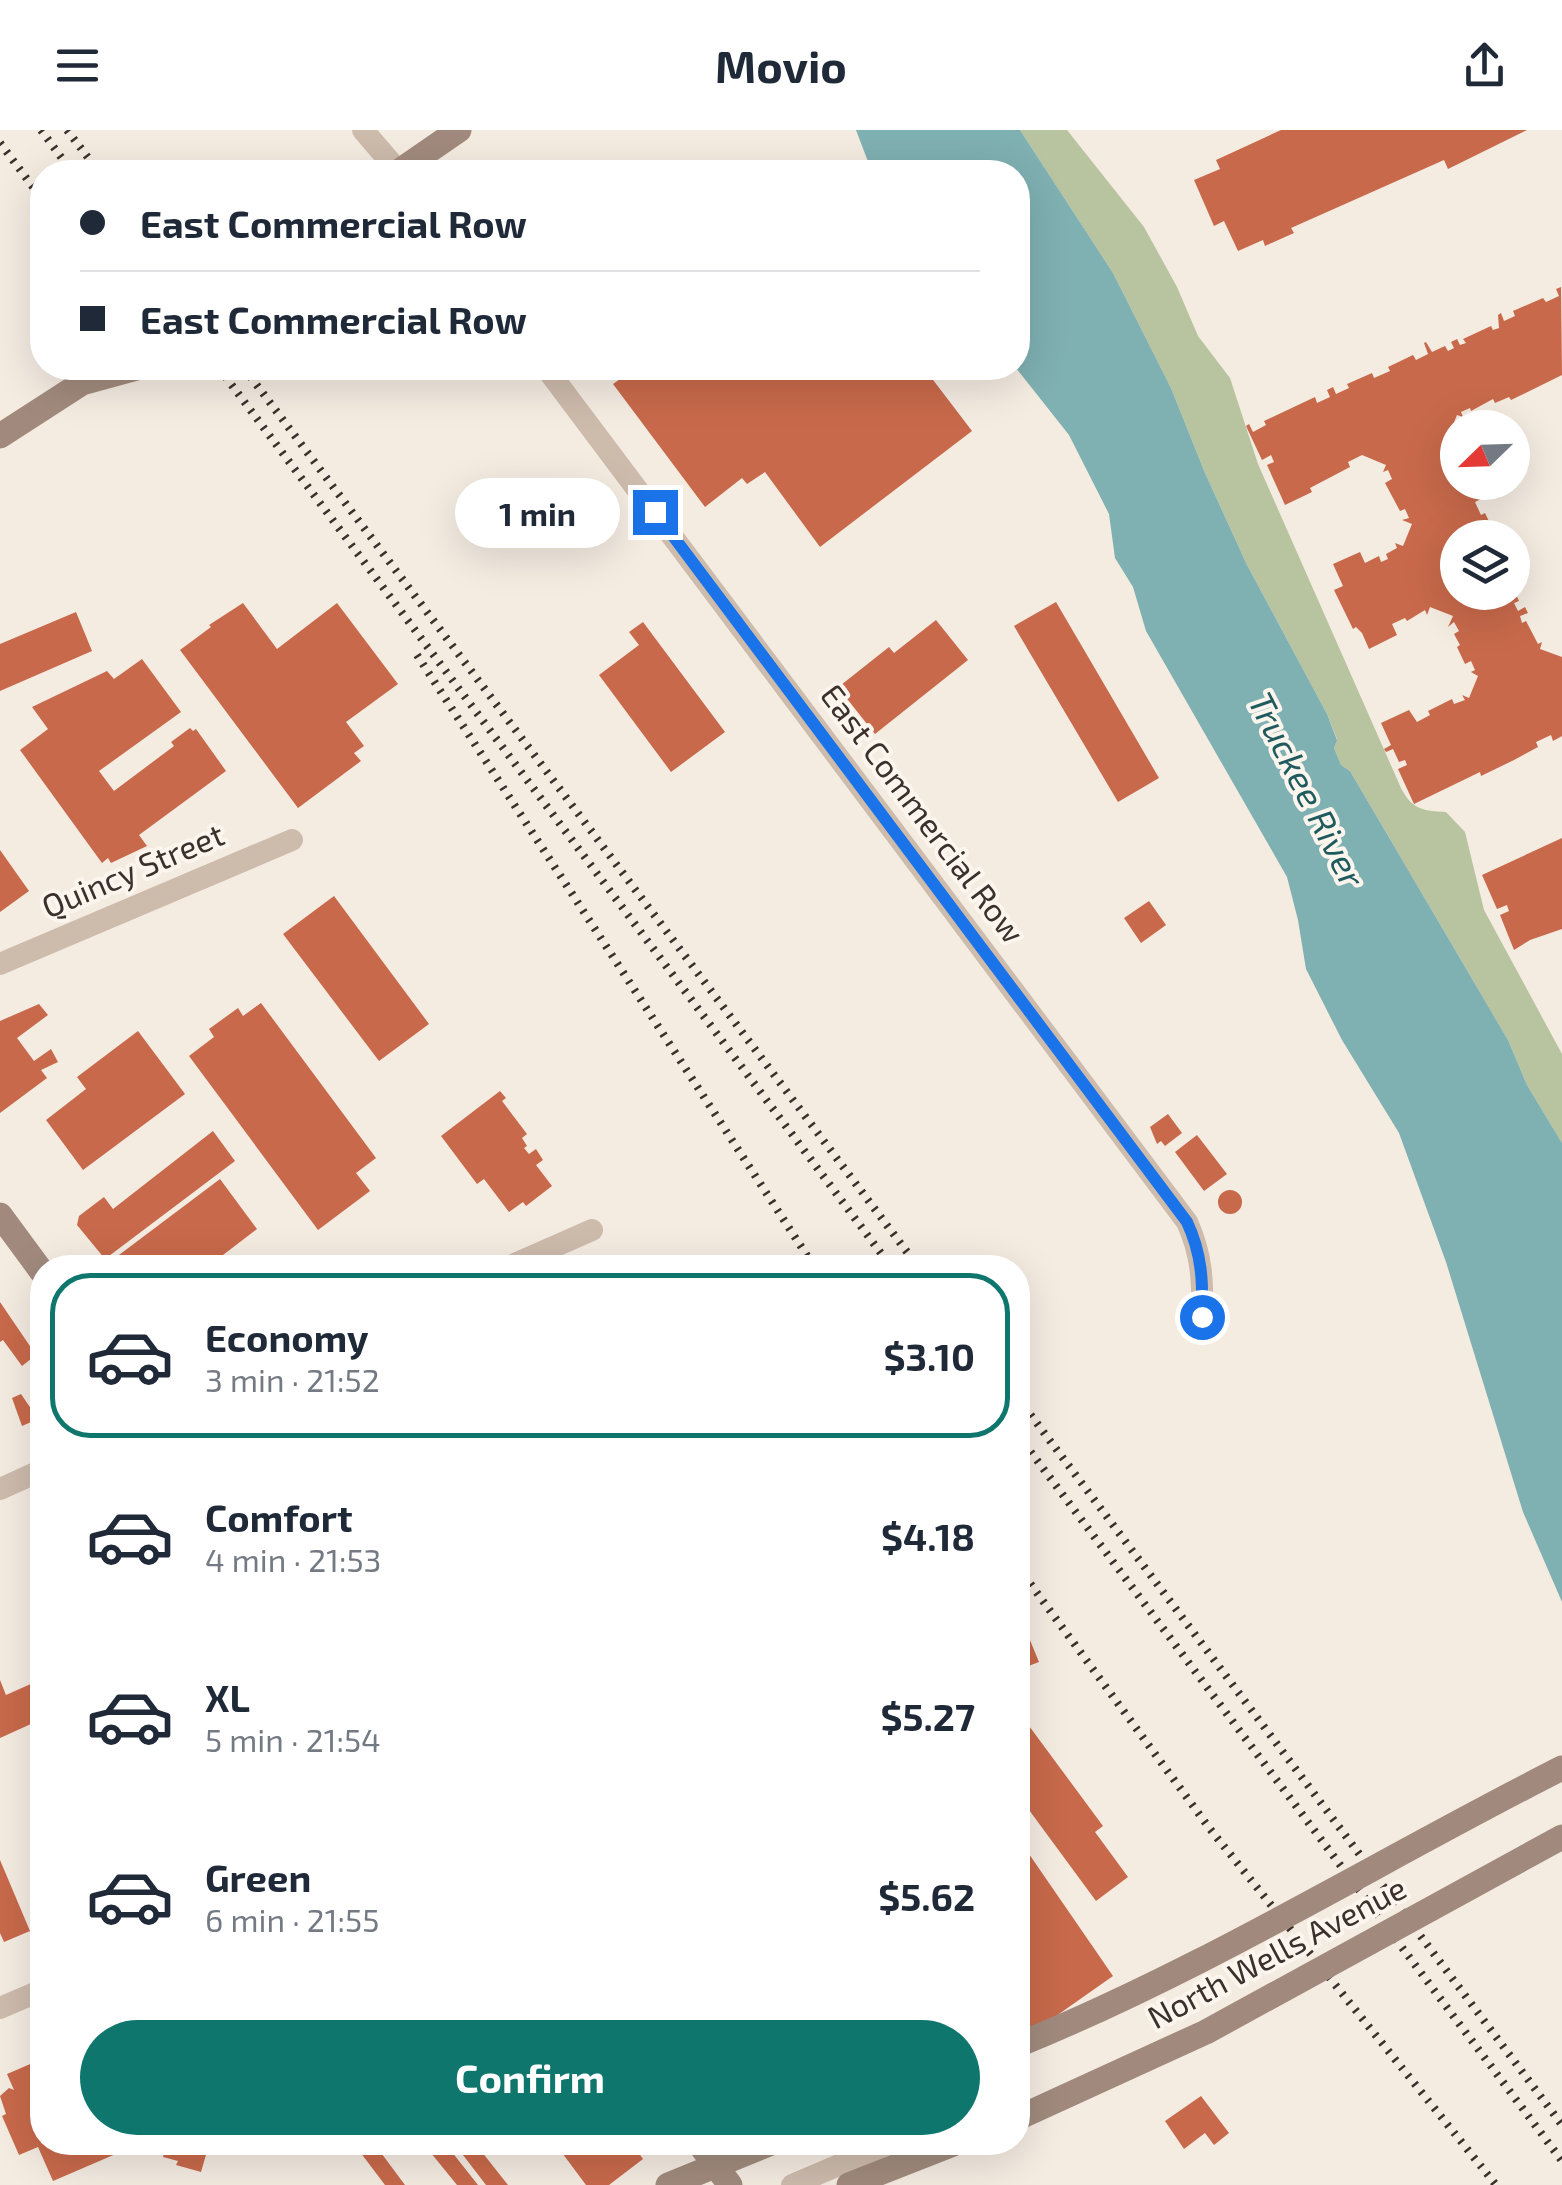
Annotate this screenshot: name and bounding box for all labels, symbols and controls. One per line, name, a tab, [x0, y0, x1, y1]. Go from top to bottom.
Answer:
icon: menu	[50, 38, 105, 93]
text: Movio	[715, 38, 847, 92]
icon: share	[1457, 38, 1512, 93]
text: East Commercial Row	[140, 200, 527, 246]
text: East Commercial Row	[140, 296, 527, 342]
north arrow	[1440, 410, 1530, 500]
map controls	[1440, 410, 1530, 610]
callout: 1 min	[455, 477, 620, 547]
route end	[633, 490, 678, 535]
text: 1 min	[499, 494, 576, 532]
button: layers	[1440, 520, 1530, 610]
street label: East Commercial Row	[814, 676, 1033, 950]
water label: Truckee River	[1241, 685, 1375, 895]
street label: Quincy Street	[35, 814, 229, 925]
route start	[1180, 1295, 1225, 1340]
icon: car	[85, 1311, 175, 1401]
text: Economy	[205, 1314, 369, 1360]
text: $3.10	[883, 1333, 975, 1379]
text: 3 min · 21:52	[205, 1360, 380, 1398]
icon: car	[85, 1491, 175, 1581]
text: Comfort	[205, 1494, 353, 1540]
text: $4.18	[881, 1513, 975, 1559]
text: 4 min · 21:53	[205, 1540, 381, 1578]
icon: car	[85, 1671, 175, 1761]
text: XL	[205, 1674, 250, 1720]
text: $5.27	[881, 1693, 975, 1739]
text: 5 min · 21:54	[205, 1720, 381, 1758]
icon: car	[85, 1851, 175, 1941]
text: Green	[205, 1854, 311, 1900]
street label: North Wells Avenue	[1140, 1867, 1412, 2035]
text: $5.62	[878, 1873, 975, 1919]
text: 6 min · 21:55	[205, 1900, 379, 1938]
button: Confirm	[80, 2020, 980, 2135]

